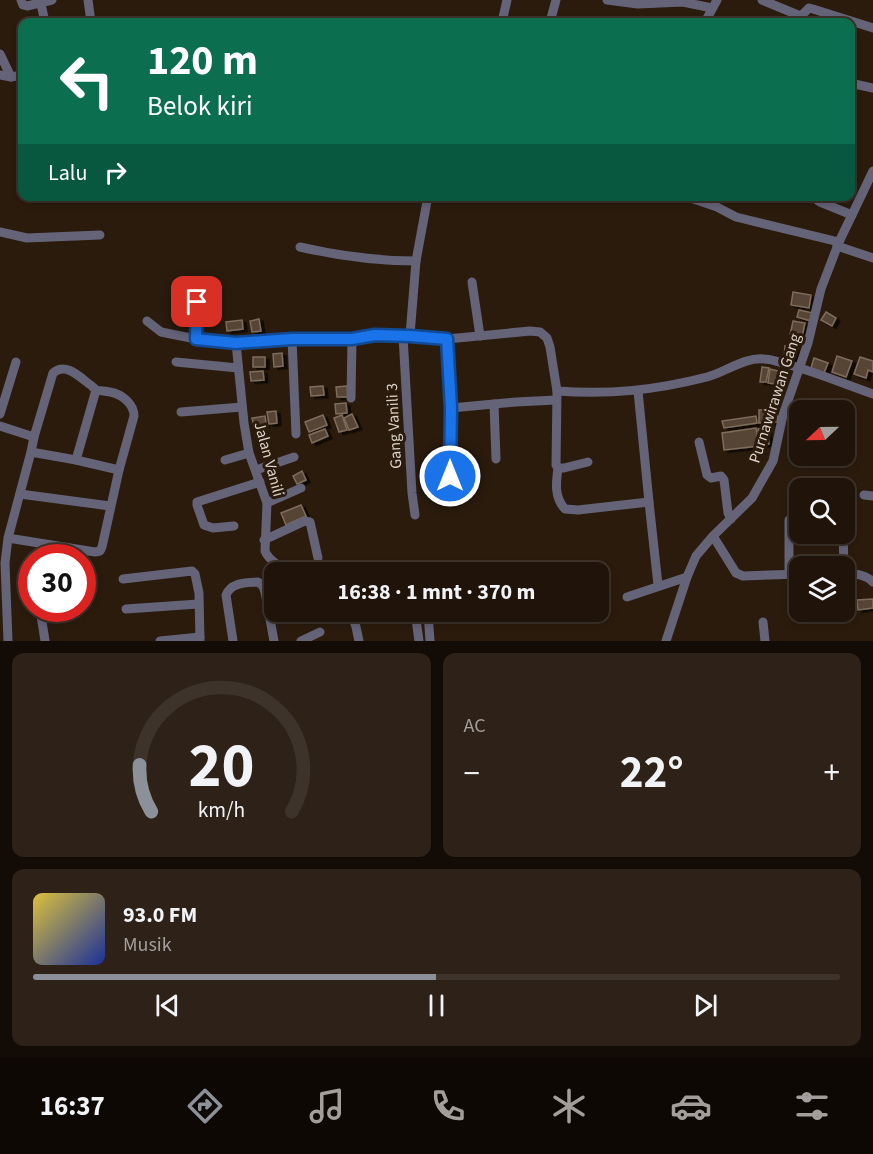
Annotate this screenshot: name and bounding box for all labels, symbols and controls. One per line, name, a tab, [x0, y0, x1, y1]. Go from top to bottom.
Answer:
text: 120 m	[147, 31, 258, 91]
icon: left	[48, 42, 126, 120]
text: Belok kiri	[147, 87, 253, 126]
icon: right	[99, 156, 132, 189]
text: Lalu	[48, 157, 87, 189]
pin	[171, 276, 222, 327]
icon: arrive	[180, 285, 213, 318]
street label: Purnawirawan Gang	[744, 331, 806, 466]
street label: Gang Vanili 3	[381, 383, 407, 469]
north arrow	[789, 400, 855, 466]
map controls	[789, 400, 855, 622]
street label: Jalan Vanili	[249, 419, 290, 499]
position arrow	[418, 444, 482, 508]
button: search	[789, 478, 855, 544]
speed limit sign: 30	[18, 544, 96, 622]
button: layers	[789, 556, 855, 622]
text: 16:38 · 1 mnt · 370 m	[338, 576, 535, 608]
text: AC	[464, 712, 486, 740]
text: 20	[188, 722, 254, 811]
text: 22°	[620, 741, 684, 805]
text: −	[464, 750, 480, 797]
text: +	[824, 750, 840, 797]
text: km/h	[197, 795, 245, 826]
text: 93.0 FM	[123, 899, 197, 931]
text: Musik	[123, 931, 172, 959]
icon: previous	[151, 989, 184, 1022]
icon: pause	[420, 989, 453, 1022]
icon: next	[689, 989, 722, 1022]
icon: directions	[184, 1085, 226, 1127]
icon: music	[306, 1085, 348, 1127]
icon: phone	[427, 1085, 469, 1127]
icon: climate	[548, 1085, 590, 1127]
icon: car	[670, 1085, 712, 1127]
icon: filters	[791, 1085, 833, 1127]
text: 16:37	[40, 1087, 105, 1126]

